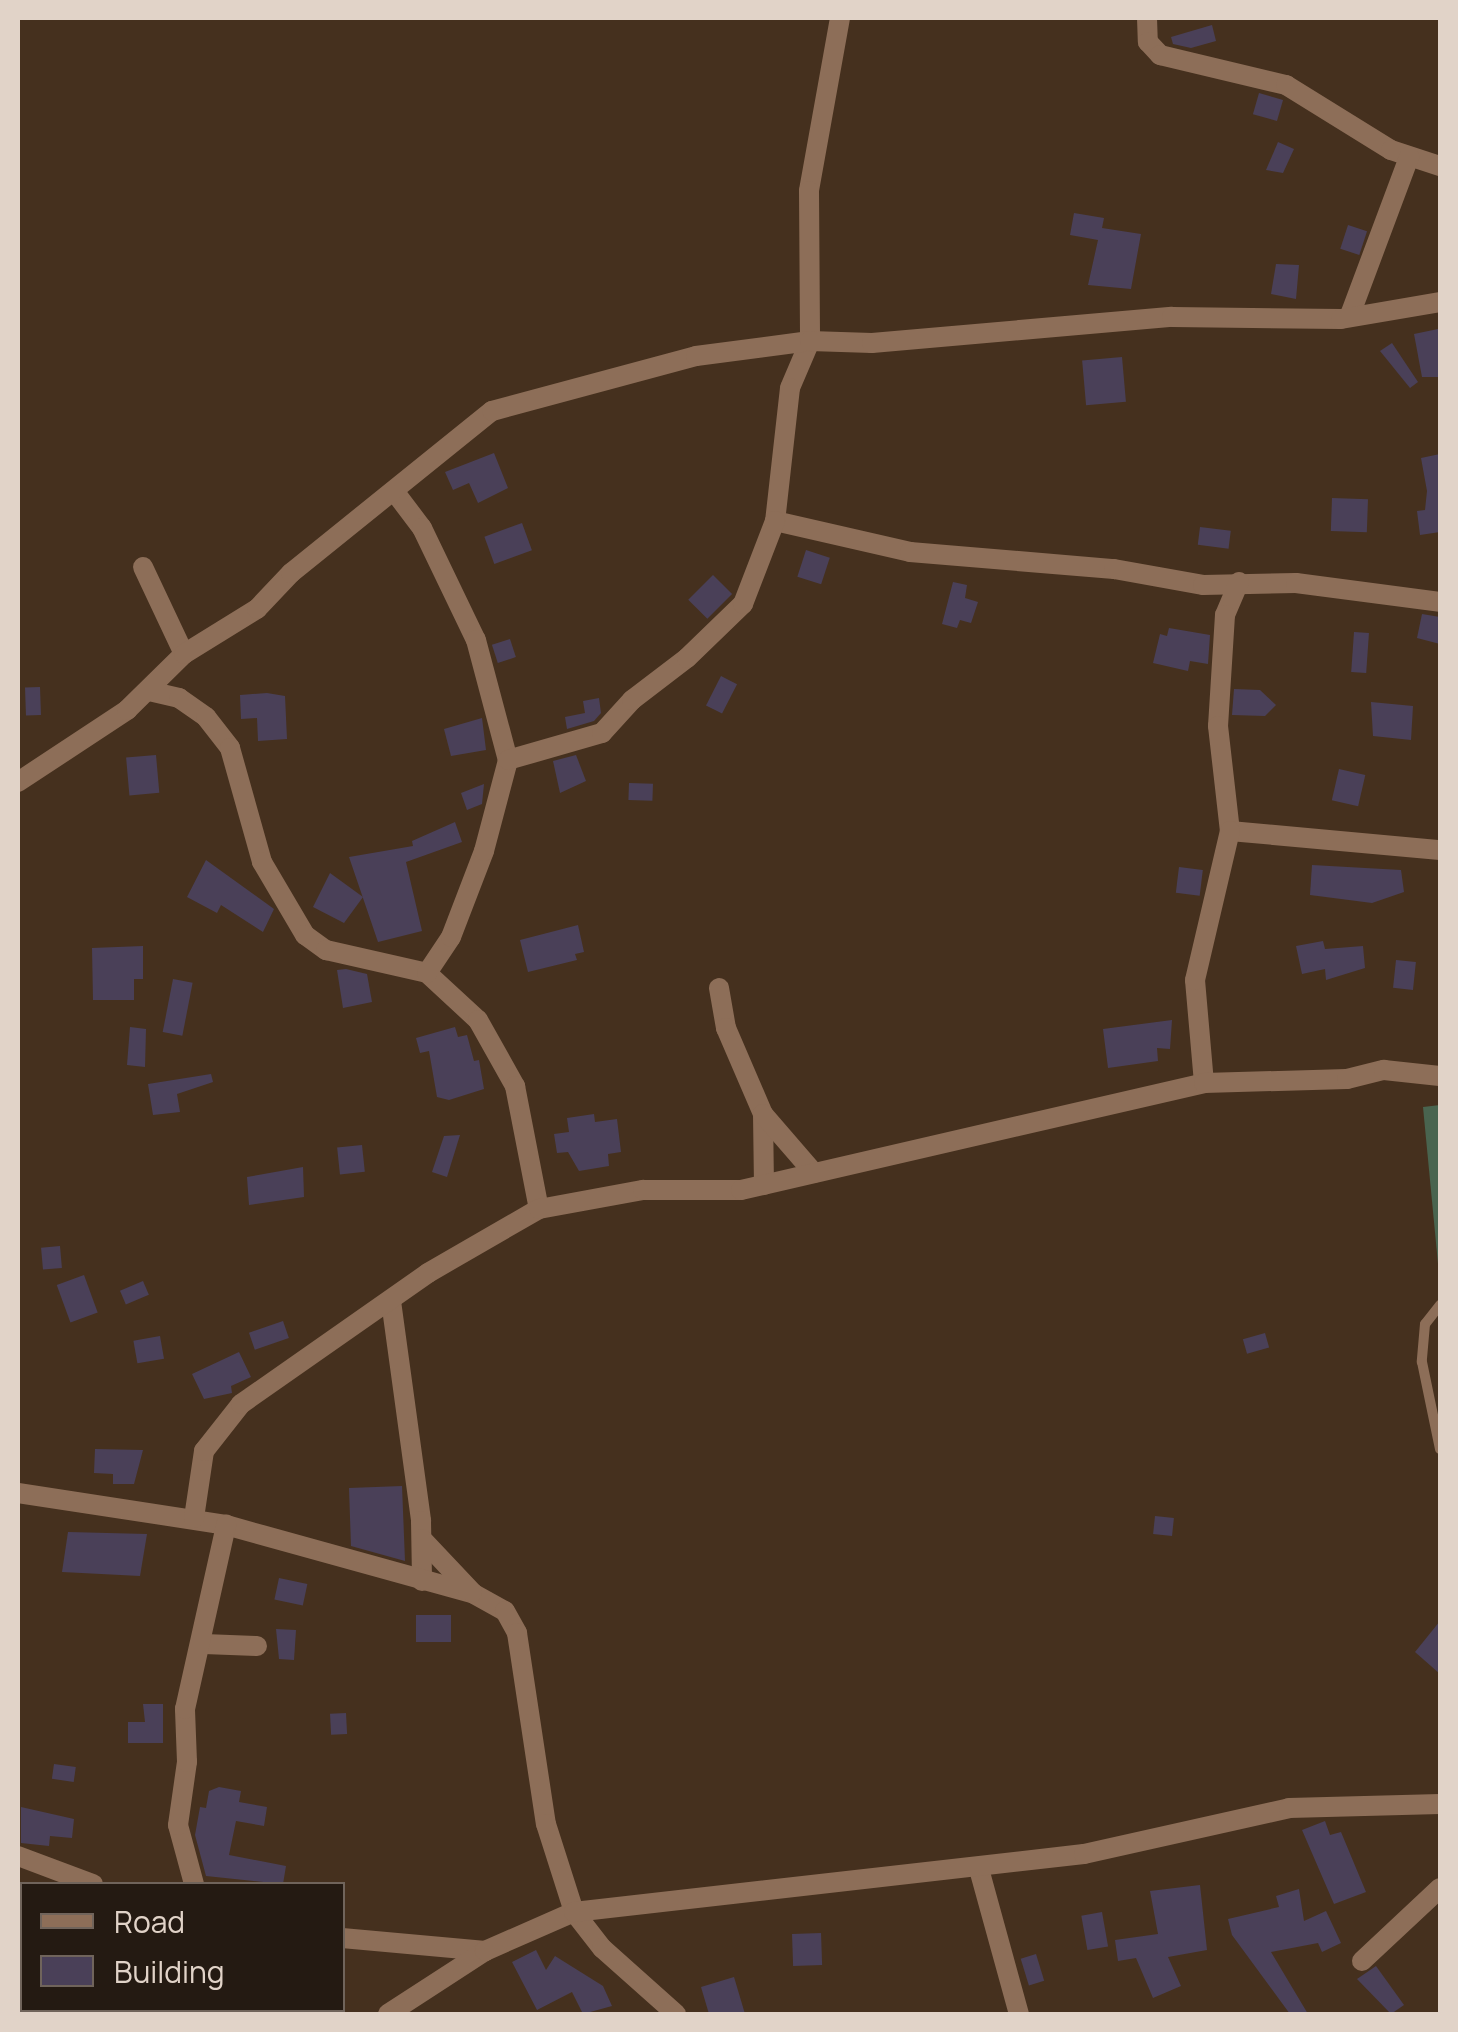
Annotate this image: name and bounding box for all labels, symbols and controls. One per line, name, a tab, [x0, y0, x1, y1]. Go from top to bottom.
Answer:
legend	[20, 1882, 345, 2012]
text: Road	[114, 1901, 185, 1942]
text: Building	[114, 1951, 225, 1992]

